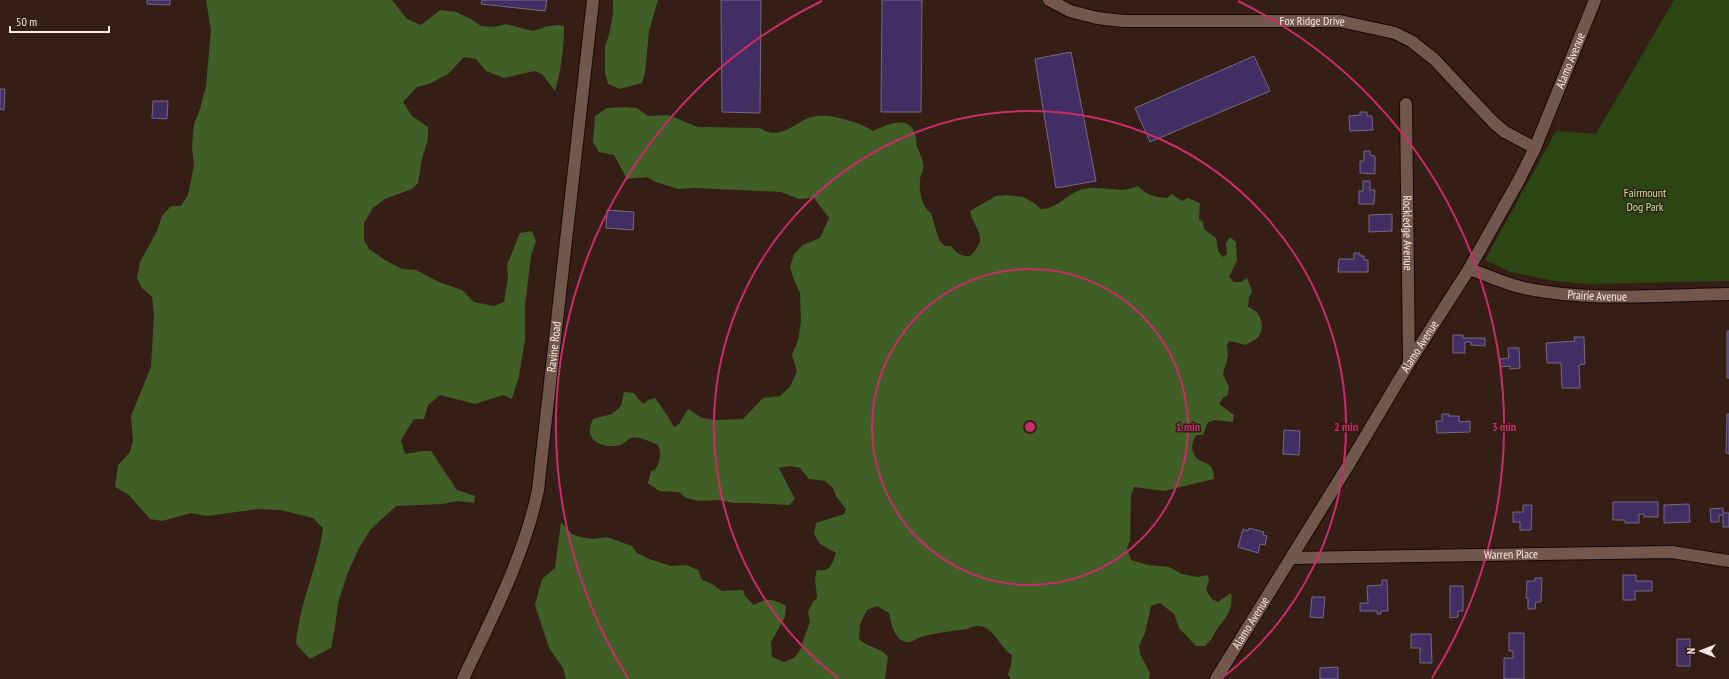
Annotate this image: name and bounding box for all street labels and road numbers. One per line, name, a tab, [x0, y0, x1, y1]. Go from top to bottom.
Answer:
street label: Fox Ridge Drive	[1280, 13, 1346, 29]
street label: Alamo Avenue	[1552, 30, 1588, 91]
street label: Rockledge Avenue	[1400, 195, 1416, 271]
street label: Prairie Avenue	[1567, 286, 1627, 304]
street label: Alamo Avenue	[1397, 317, 1441, 375]
street label: Ravine Road	[543, 320, 564, 373]
street label: Warren Place	[1484, 546, 1538, 562]
street label: Alamo Avenue	[1228, 594, 1272, 652]

